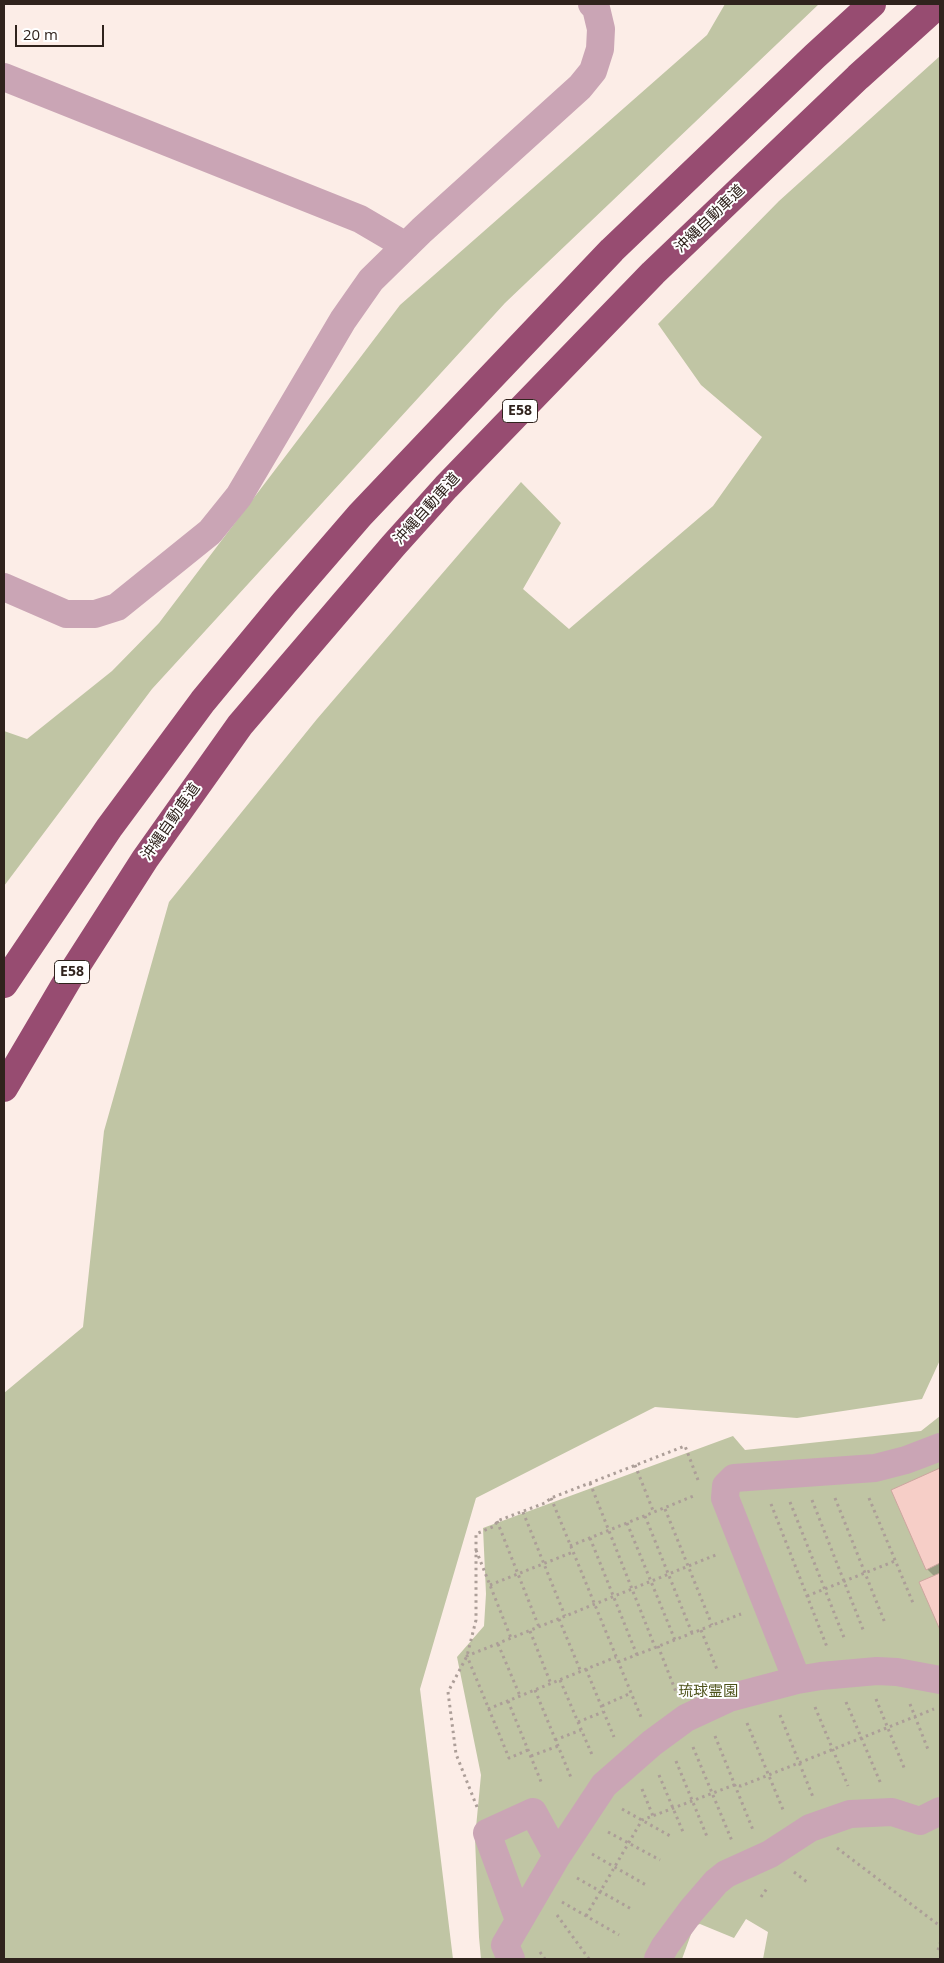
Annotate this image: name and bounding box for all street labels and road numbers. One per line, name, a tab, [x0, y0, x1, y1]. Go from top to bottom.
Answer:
street label: 沖縄自動車道	[671, 181, 749, 257]
road number: E58	[502, 400, 538, 422]
street label: 沖縄自動車道	[390, 470, 464, 548]
street label: 沖縄自動車道	[138, 780, 204, 864]
road number: E58	[54, 960, 90, 984]

